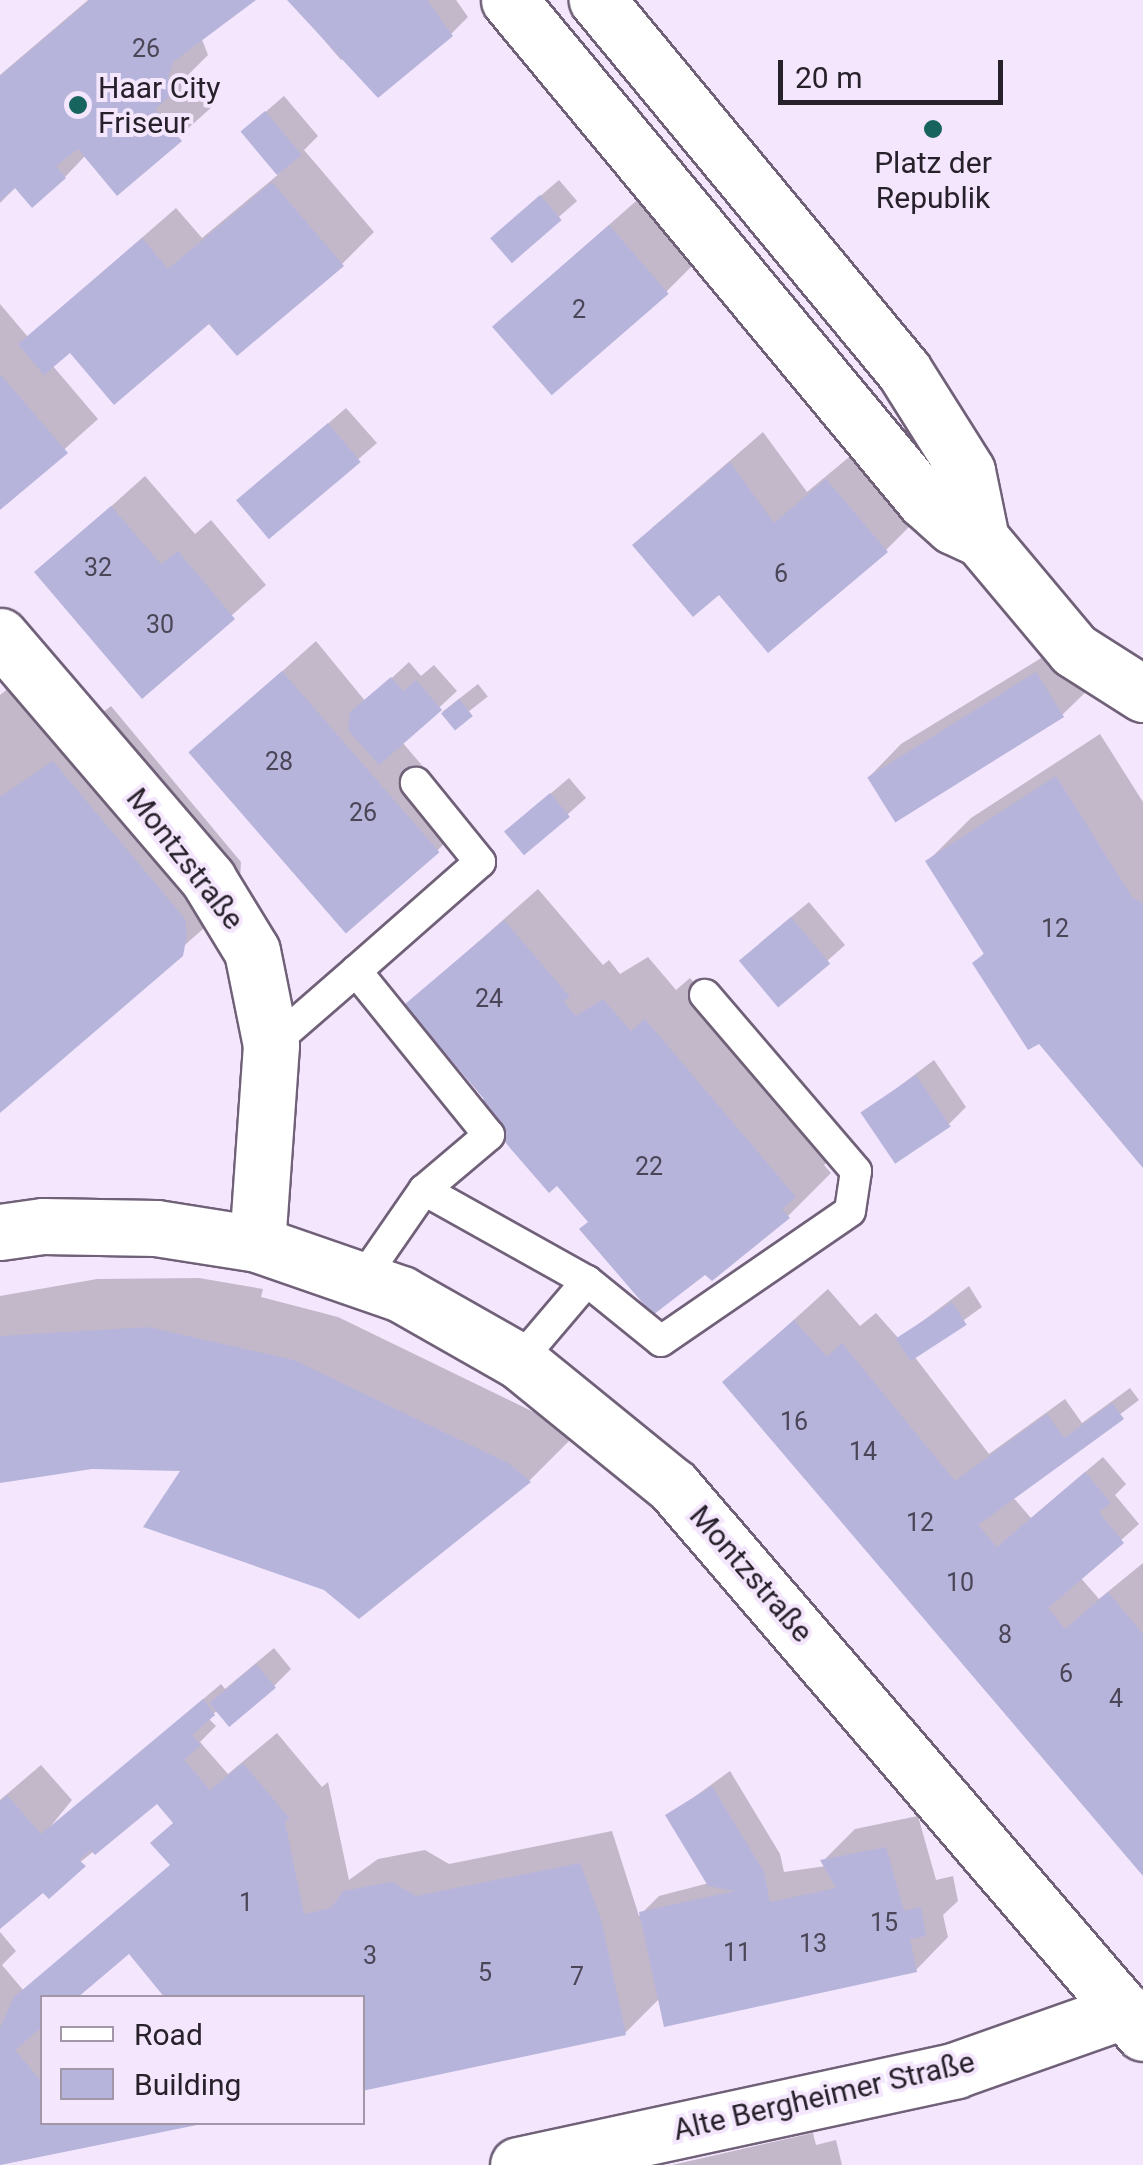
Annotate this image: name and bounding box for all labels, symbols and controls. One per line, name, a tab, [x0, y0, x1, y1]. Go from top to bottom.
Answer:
house number: 26	[132, 34, 160, 64]
scale bar	[783, 40, 1008, 102]
text: 20 m	[795, 60, 862, 95]
place label: Haar City Friseur	[98, 70, 220, 140]
marker: Haar City Friseur	[67, 94, 89, 116]
marker: Platz der Republik	[922, 118, 944, 140]
place label: Platz der Republik	[874, 145, 992, 216]
house number: 2	[572, 295, 586, 325]
house number: 32	[84, 553, 112, 583]
house number: 6	[774, 559, 788, 589]
house number: 30	[146, 610, 174, 640]
house number: 28	[265, 747, 293, 777]
street label: Montzstraße	[119, 781, 251, 937]
house number: 26	[349, 798, 377, 828]
house number: 12	[1041, 914, 1069, 944]
house number: 24	[475, 984, 503, 1014]
house number: 22	[635, 1152, 663, 1182]
house number: 16	[780, 1407, 808, 1437]
house number: 14	[849, 1437, 877, 1467]
street label: Montzstraße	[682, 1498, 820, 1650]
house number: 12	[906, 1508, 934, 1538]
house number: 10	[946, 1568, 974, 1598]
house number: 8	[998, 1620, 1012, 1650]
house number: 6	[1059, 1659, 1073, 1689]
house number: 4	[1109, 1684, 1123, 1714]
house number: 1	[239, 1888, 253, 1918]
house number: 15	[870, 1908, 898, 1938]
house number: 13	[799, 1929, 827, 1959]
house number: 11	[723, 1938, 751, 1968]
house number: 3	[363, 1941, 377, 1971]
house number: 5	[478, 1958, 492, 1988]
house number: 7	[570, 1962, 584, 1992]
legend	[40, 1995, 365, 2125]
text: Road	[134, 2017, 203, 2052]
street label: Alte Bergheimer Straße	[670, 2044, 978, 2148]
text: Building	[134, 2067, 241, 2102]

